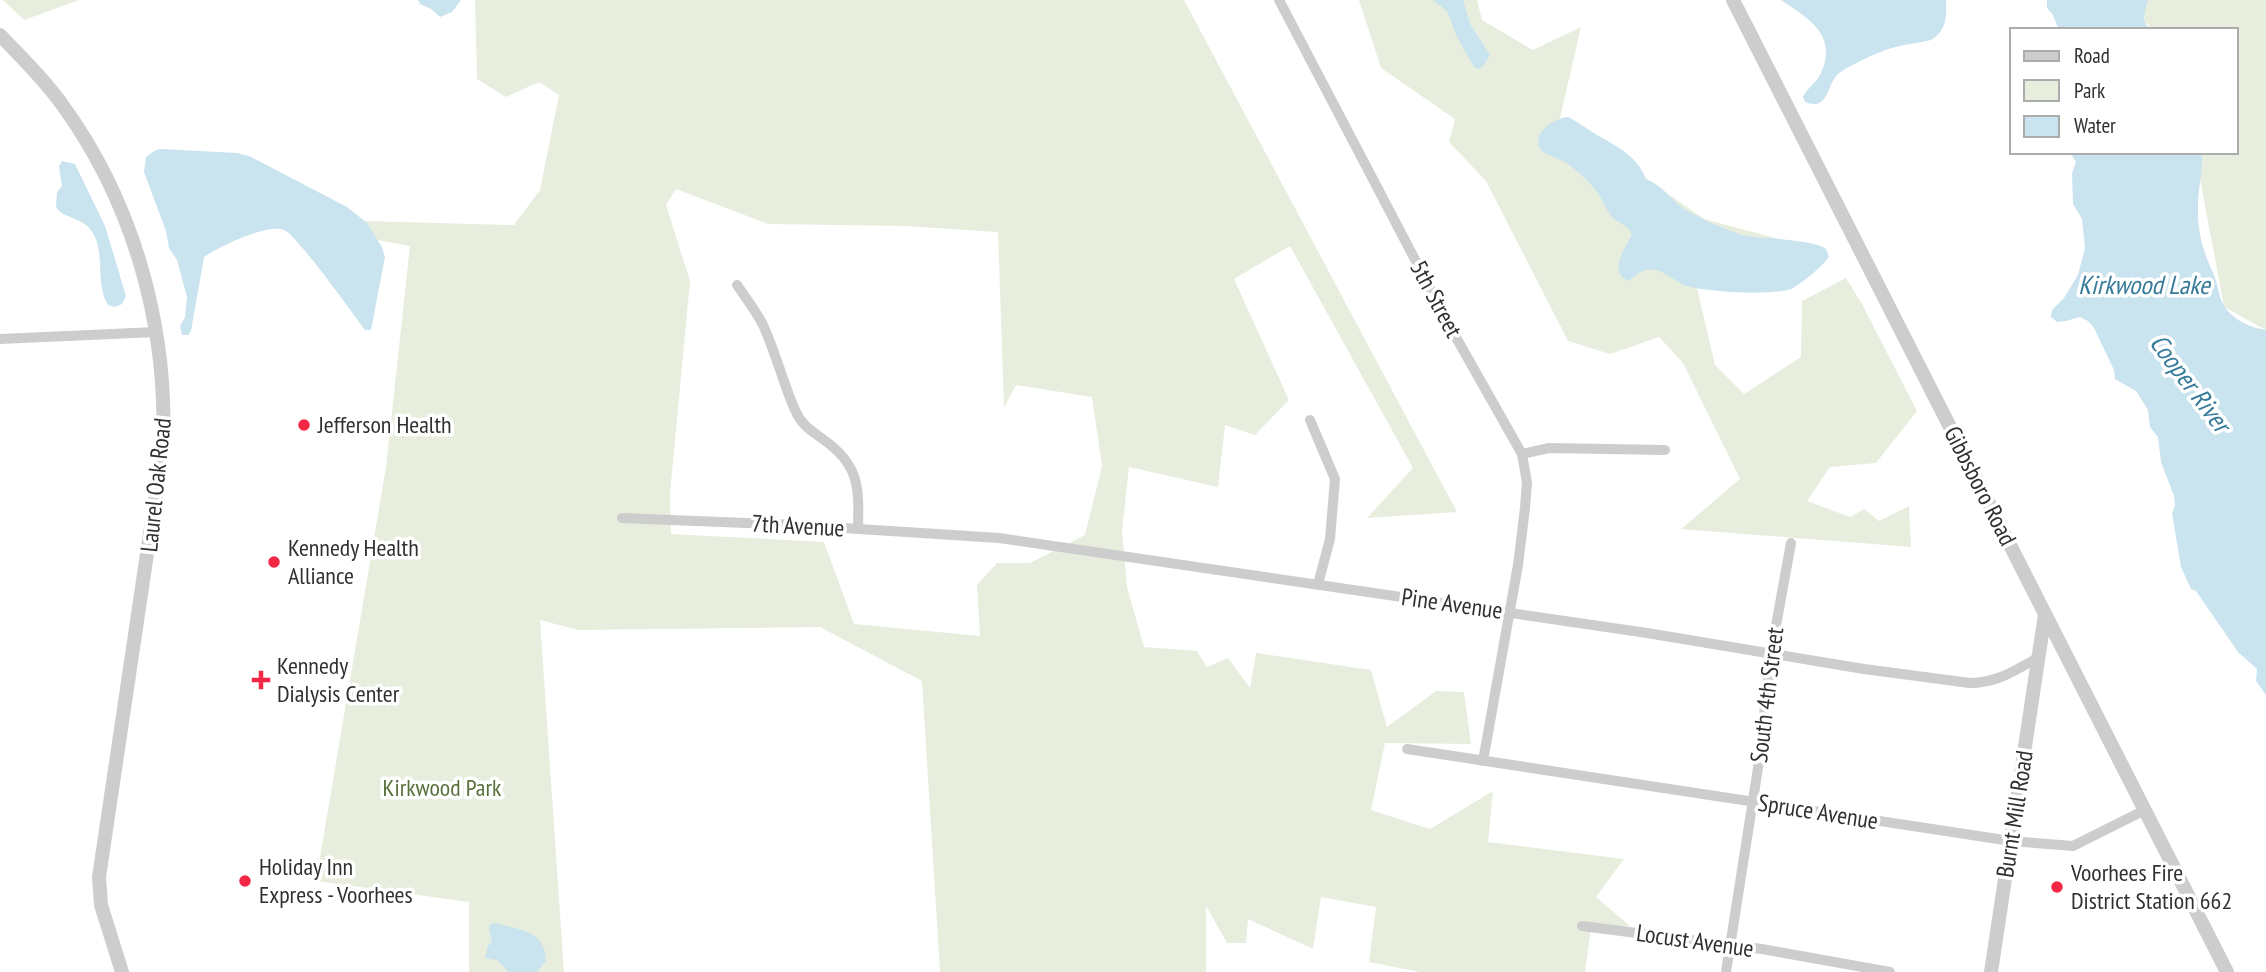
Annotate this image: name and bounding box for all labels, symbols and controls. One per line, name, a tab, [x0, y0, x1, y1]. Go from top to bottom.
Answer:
legend	[2010, 28, 2238, 154]
text: Road	[2074, 42, 2110, 69]
text: Park	[2074, 77, 2105, 104]
text: Water	[2074, 112, 2116, 139]
street label: 5th Street	[1403, 255, 1470, 343]
water label: Kirkwood Lake	[2078, 268, 2212, 301]
water label: Cooper River	[2143, 327, 2240, 441]
place label: Jefferson Health	[317, 409, 452, 440]
street label: Laurel Oak Road	[133, 417, 178, 553]
marker: Jefferson Health	[296, 417, 312, 433]
street label: Gibbsboro Road	[1937, 421, 2024, 551]
street label: 7th Avenue	[751, 508, 845, 543]
place label: Kennedy Health Alliance	[288, 532, 419, 591]
marker: Kennedy Health Alliance	[266, 554, 282, 570]
street label: Pine Avenue	[1400, 581, 1505, 626]
street label: South 4th Street	[1743, 625, 1790, 764]
place label: Kennedy Dialysis Center	[277, 650, 400, 709]
marker: Kennedy Dialysis Center	[251, 670, 271, 690]
street label: Burnt Mill Road	[1989, 748, 2040, 880]
park label: Kirkwood Park	[383, 772, 502, 803]
street label: Spruce Avenue	[1756, 787, 1880, 836]
place label: Holiday Inn Express - Voorhees	[259, 851, 413, 910]
place label: Voorhees Fire District Station 662	[2070, 857, 2232, 916]
marker: Holiday Inn Express - Voorhees	[237, 873, 253, 889]
marker: Voorhees Fire District Station 662	[2049, 879, 2065, 895]
street label: Locust Avenue	[1634, 917, 1756, 964]

